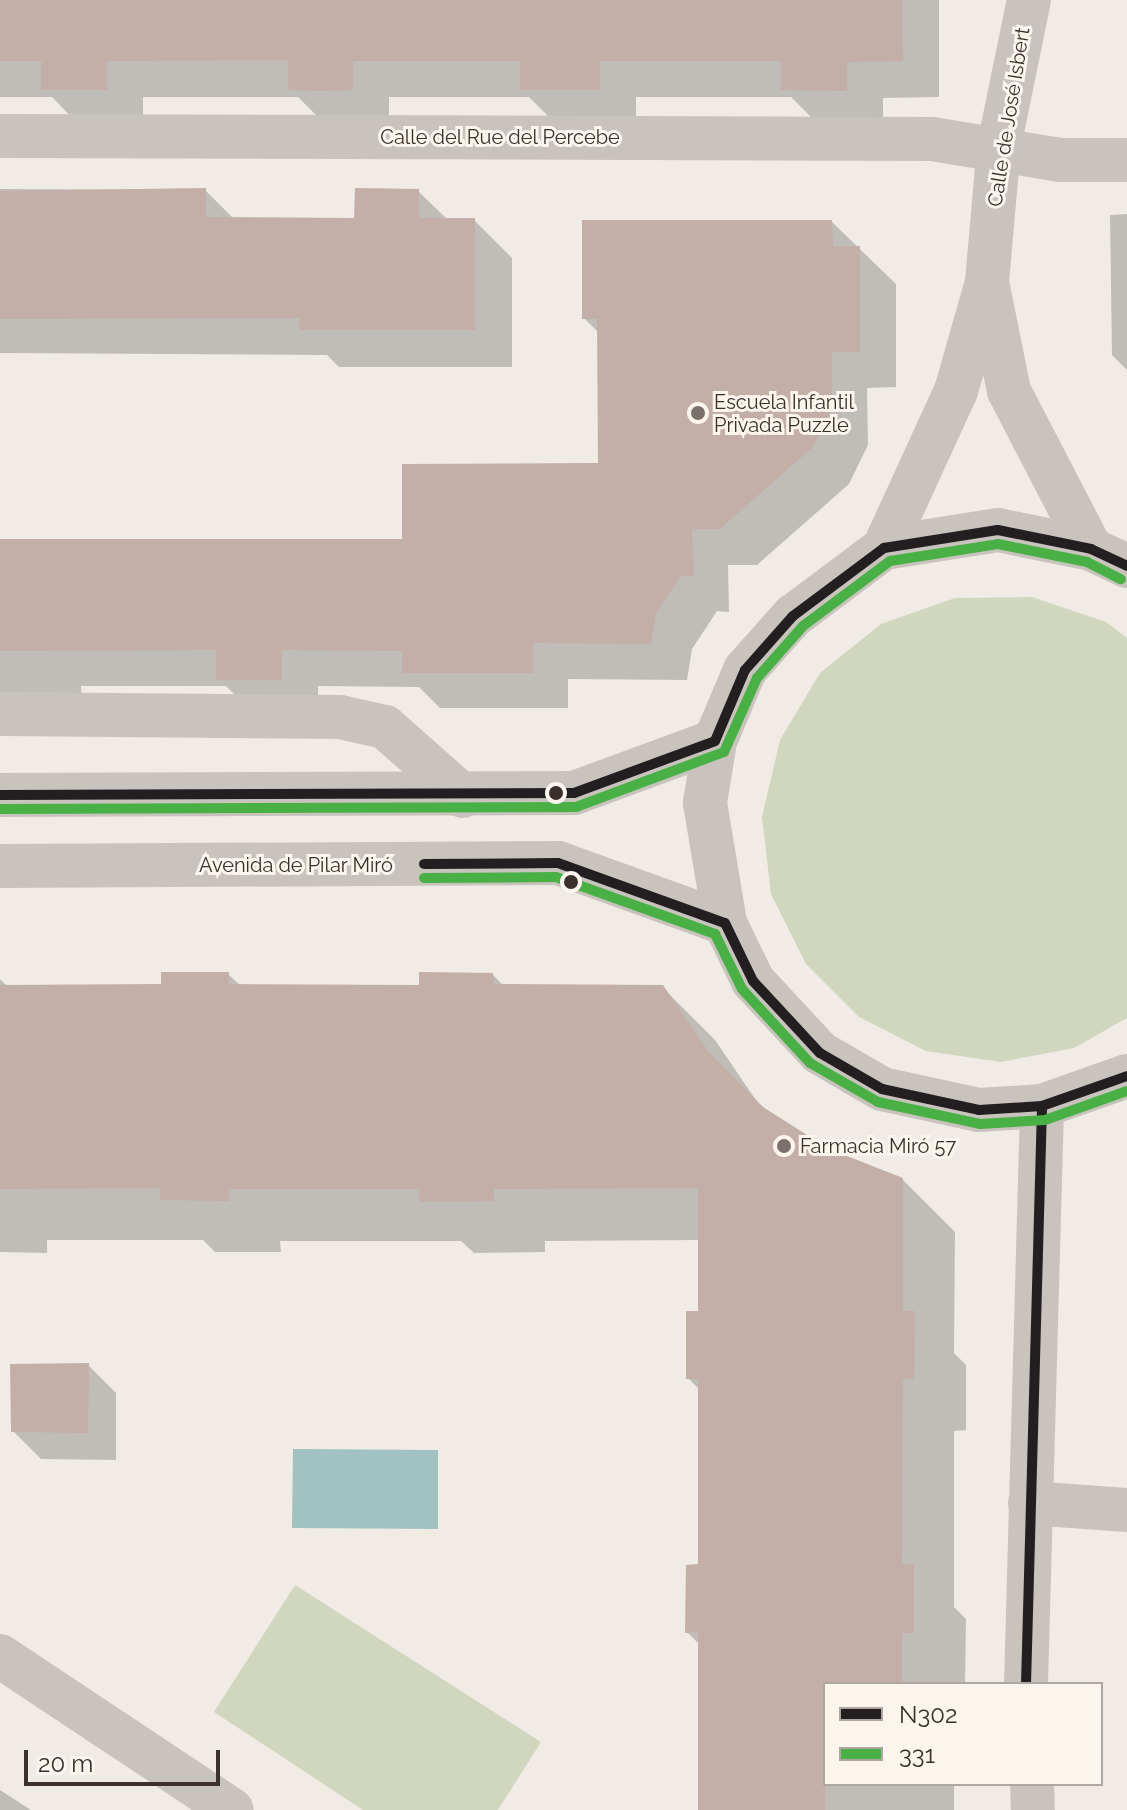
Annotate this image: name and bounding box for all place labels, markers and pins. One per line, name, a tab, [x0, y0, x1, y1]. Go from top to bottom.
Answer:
place label: Escuela Infantil Privada Puzzle	[714, 390, 854, 437]
marker: Escuela Infantil Privada Puzzle	[689, 404, 707, 422]
unlabelled marker	[548, 785, 564, 801]
unlabelled marker	[563, 874, 579, 890]
place label: Farmacia Miró 57	[800, 1134, 956, 1158]
marker: Farmacia Miró 57	[775, 1137, 793, 1155]

